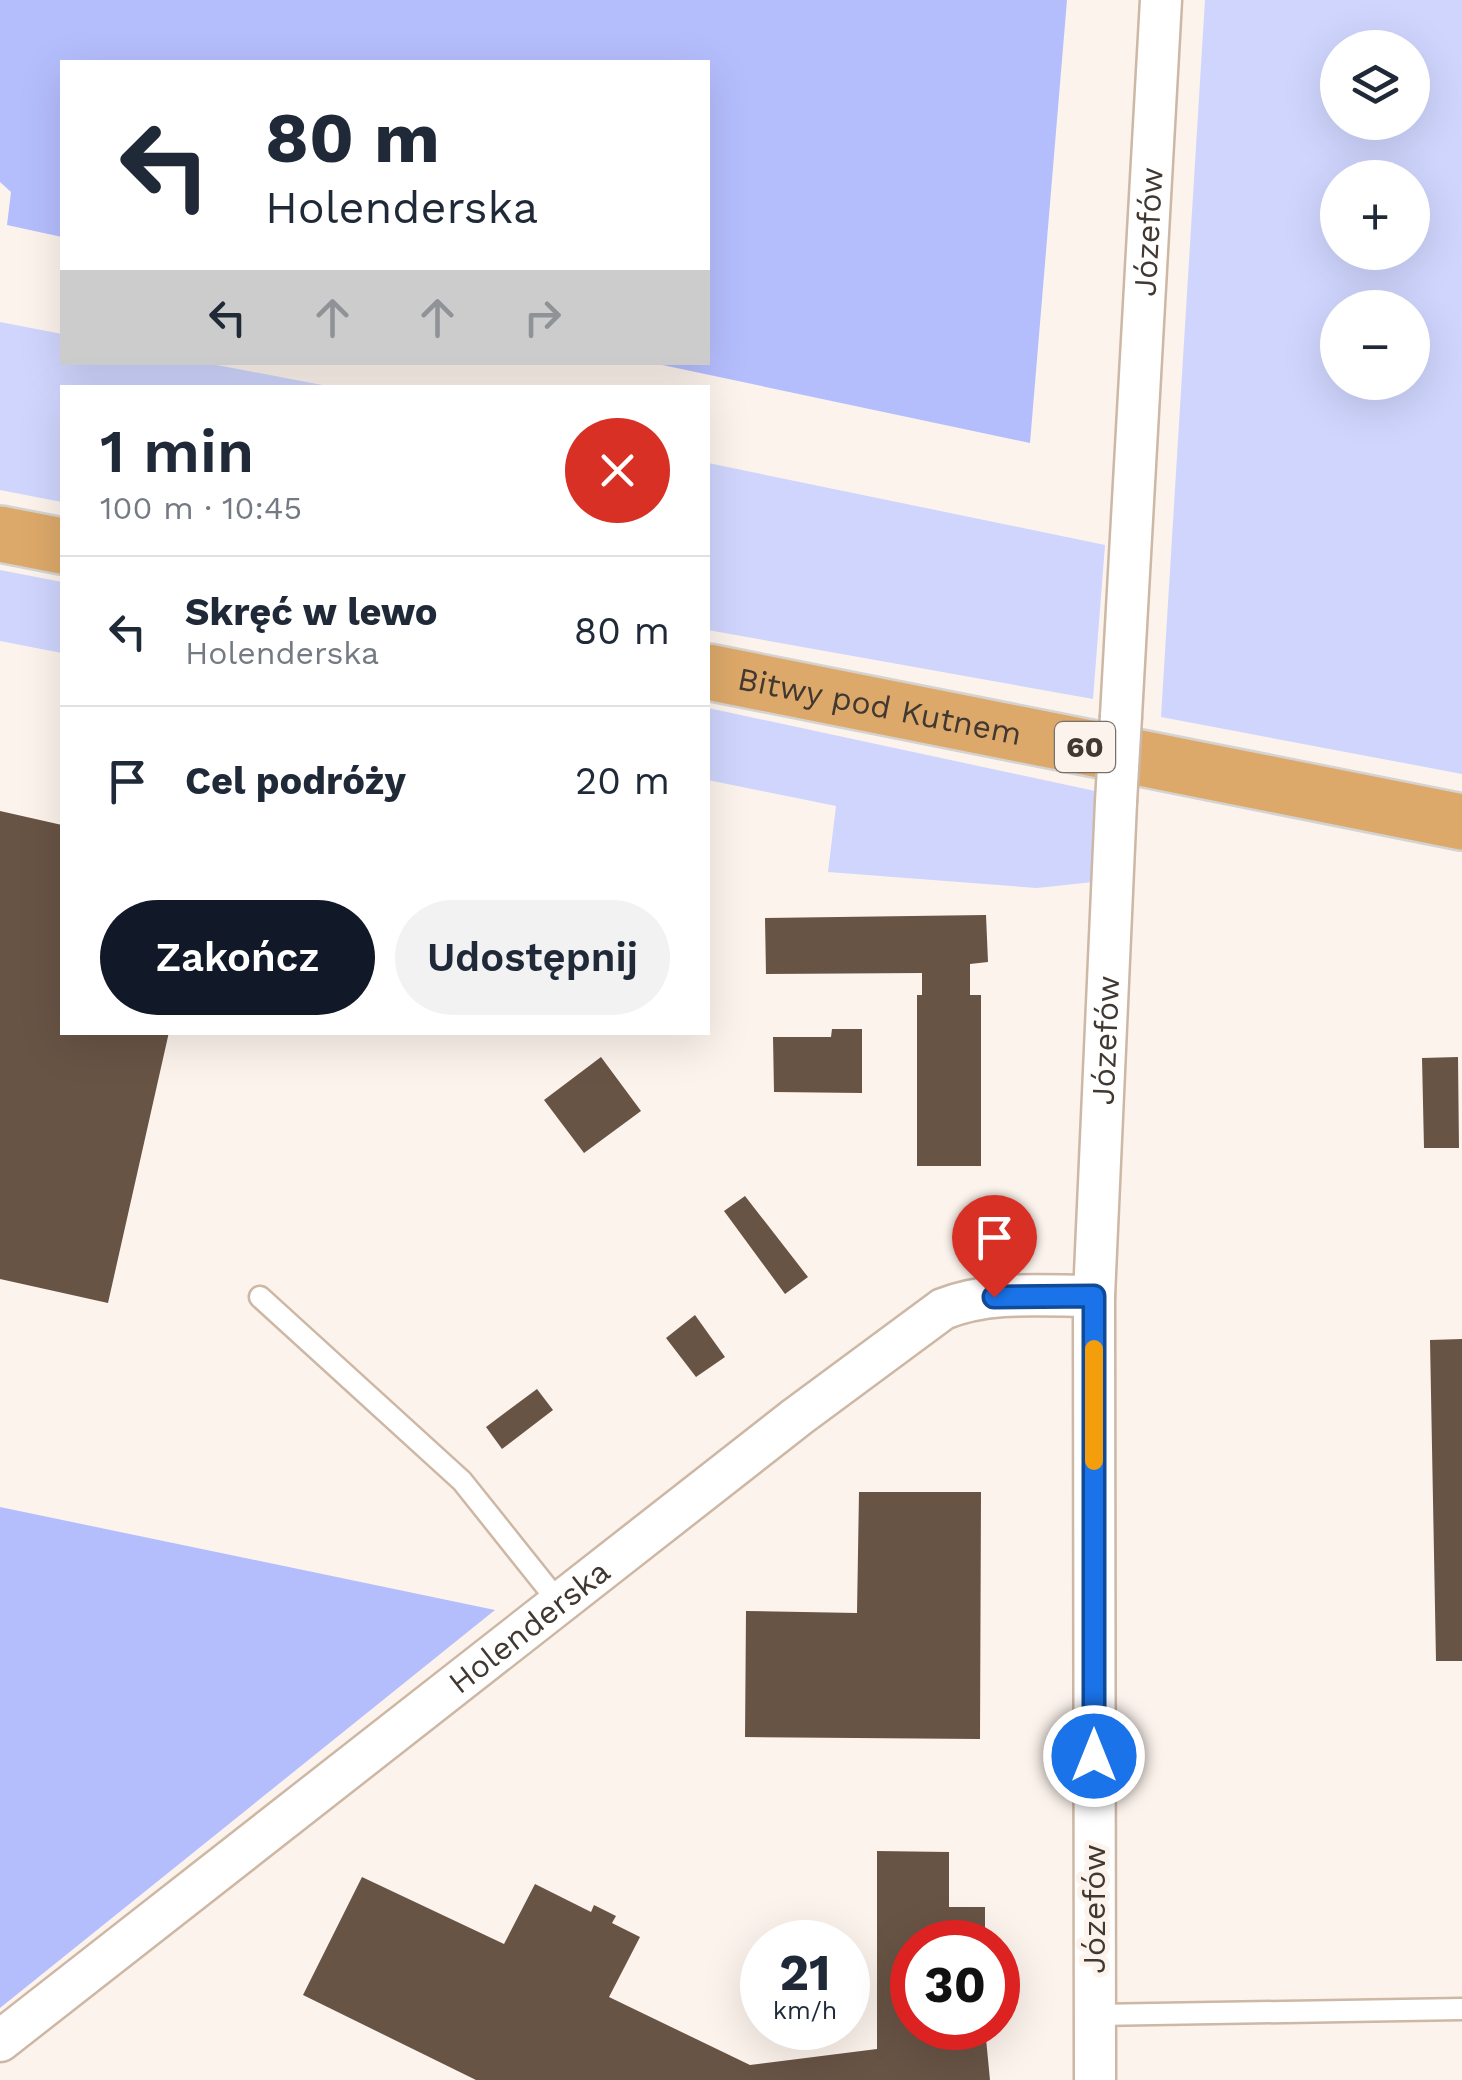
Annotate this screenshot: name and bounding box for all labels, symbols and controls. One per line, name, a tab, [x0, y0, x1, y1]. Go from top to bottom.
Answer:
map controls	[1320, 30, 1430, 400]
button: layers	[1320, 30, 1430, 140]
text: 80 m	[265, 97, 440, 179]
icon: left	[100, 100, 230, 230]
button: +	[1320, 160, 1430, 270]
street label: Józefów	[1125, 166, 1171, 298]
text: Holenderska	[265, 181, 538, 234]
icon: left	[200, 290, 255, 345]
icon: ahead	[305, 290, 360, 345]
icon: ahead	[410, 290, 465, 345]
icon: right	[515, 290, 570, 345]
button: −	[1320, 290, 1430, 400]
text: 1 min	[100, 416, 254, 487]
button: close	[565, 418, 670, 523]
text: 100 m · 10:45	[100, 489, 302, 527]
text: Skręć w lewo	[185, 590, 438, 634]
icon: left	[100, 604, 155, 659]
text: 80 m	[574, 609, 670, 653]
text: Holenderska	[185, 634, 379, 672]
street label: Bitwy pod Kutnem	[734, 659, 1025, 753]
road number: 60	[1055, 722, 1115, 772]
icon: arrive	[100, 754, 155, 809]
text: Cel podróży	[185, 759, 406, 803]
text: 20 m	[575, 759, 670, 803]
button: Zakończ	[100, 900, 375, 1015]
button: Udostępnij	[395, 900, 670, 1015]
street label: Józefów	[1084, 975, 1127, 1106]
pin	[952, 1195, 1037, 1298]
icon: arrive	[967, 1210, 1022, 1265]
street label: Holenderska	[441, 1552, 617, 1702]
position arrow	[1042, 1704, 1146, 1808]
street label: Józefów	[1075, 1844, 1113, 1974]
speed limit sign: 30	[890, 1920, 1020, 2050]
text: 21	[779, 1943, 831, 2002]
text: km/h	[773, 1996, 837, 2025]

